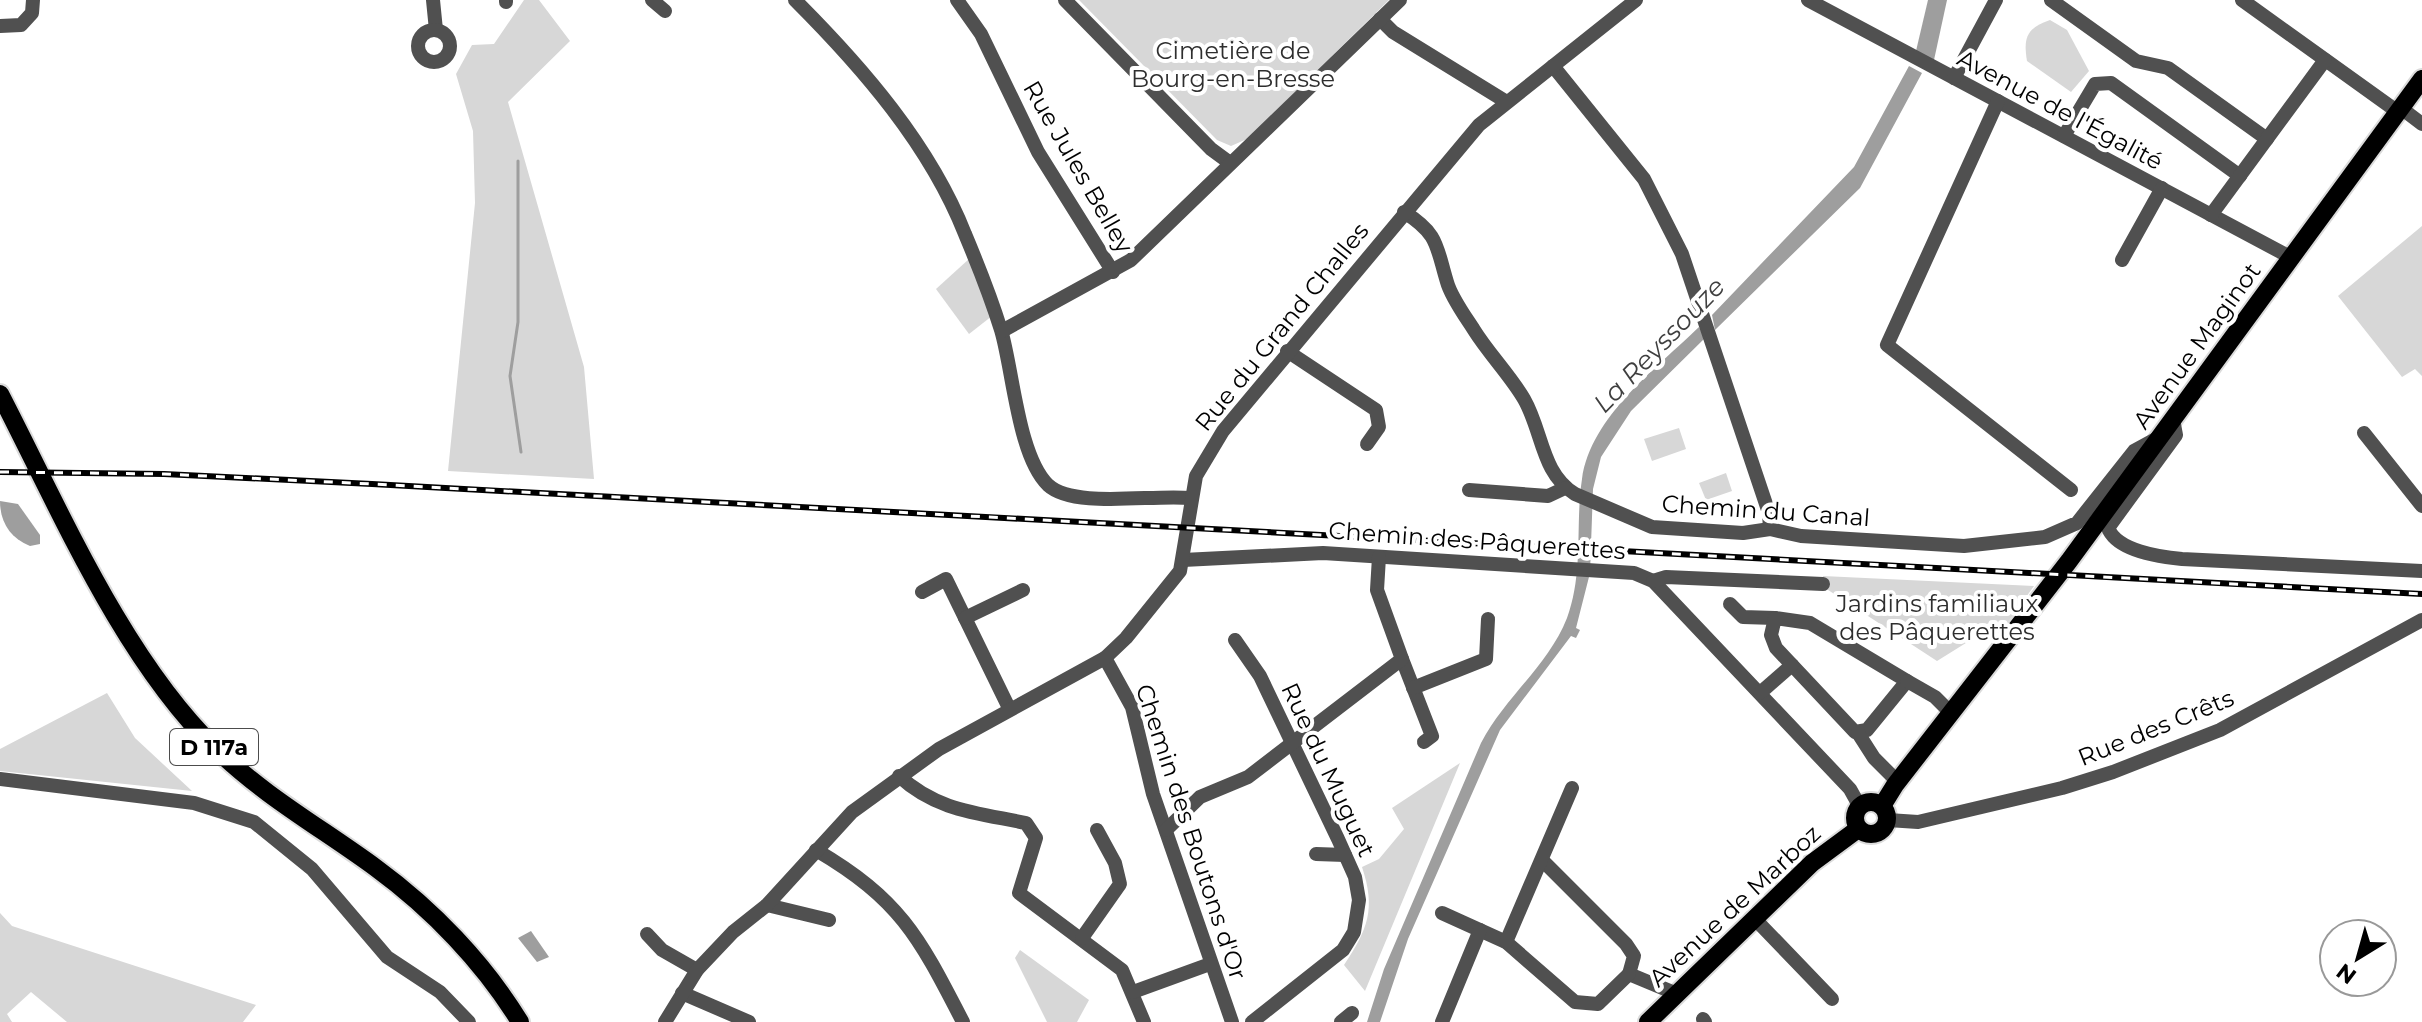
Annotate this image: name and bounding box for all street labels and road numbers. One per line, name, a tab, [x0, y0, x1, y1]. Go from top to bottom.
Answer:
street label: Avenue de l'Égalité	[1953, 43, 2168, 176]
street label: Rue Jules Belley	[1017, 75, 1140, 258]
street label: Rue du Grand Challes	[1189, 217, 1375, 437]
street label: Avenue Maginot	[2127, 257, 2267, 434]
street label: Chemin du Canal	[1661, 489, 1871, 532]
street label: Chemin des Pâquerettes	[1328, 516, 1626, 565]
street label: Rue du Muguet	[1275, 678, 1382, 862]
street label: Chemin des Boutons d'Or	[1130, 680, 1253, 983]
street label: Rue des Crêts	[2074, 683, 2238, 772]
road number: D 117a	[170, 729, 258, 765]
street label: Avenue de Marboz	[1643, 819, 1826, 993]

